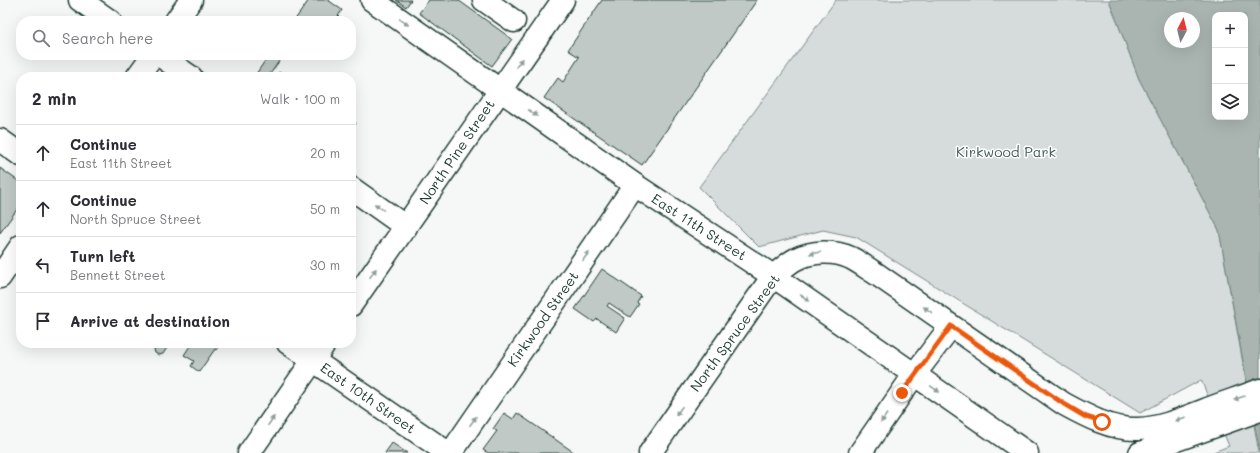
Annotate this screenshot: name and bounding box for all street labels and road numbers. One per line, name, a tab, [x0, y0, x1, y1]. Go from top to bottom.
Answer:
street label: North Pine Street	[414, 96, 499, 208]
street label: East 11th Street	[648, 189, 750, 264]
street label: Kirkwood Street	[503, 267, 583, 370]
street label: North Spruce Street	[685, 270, 784, 395]
street label: East 10th Street	[317, 358, 420, 438]

